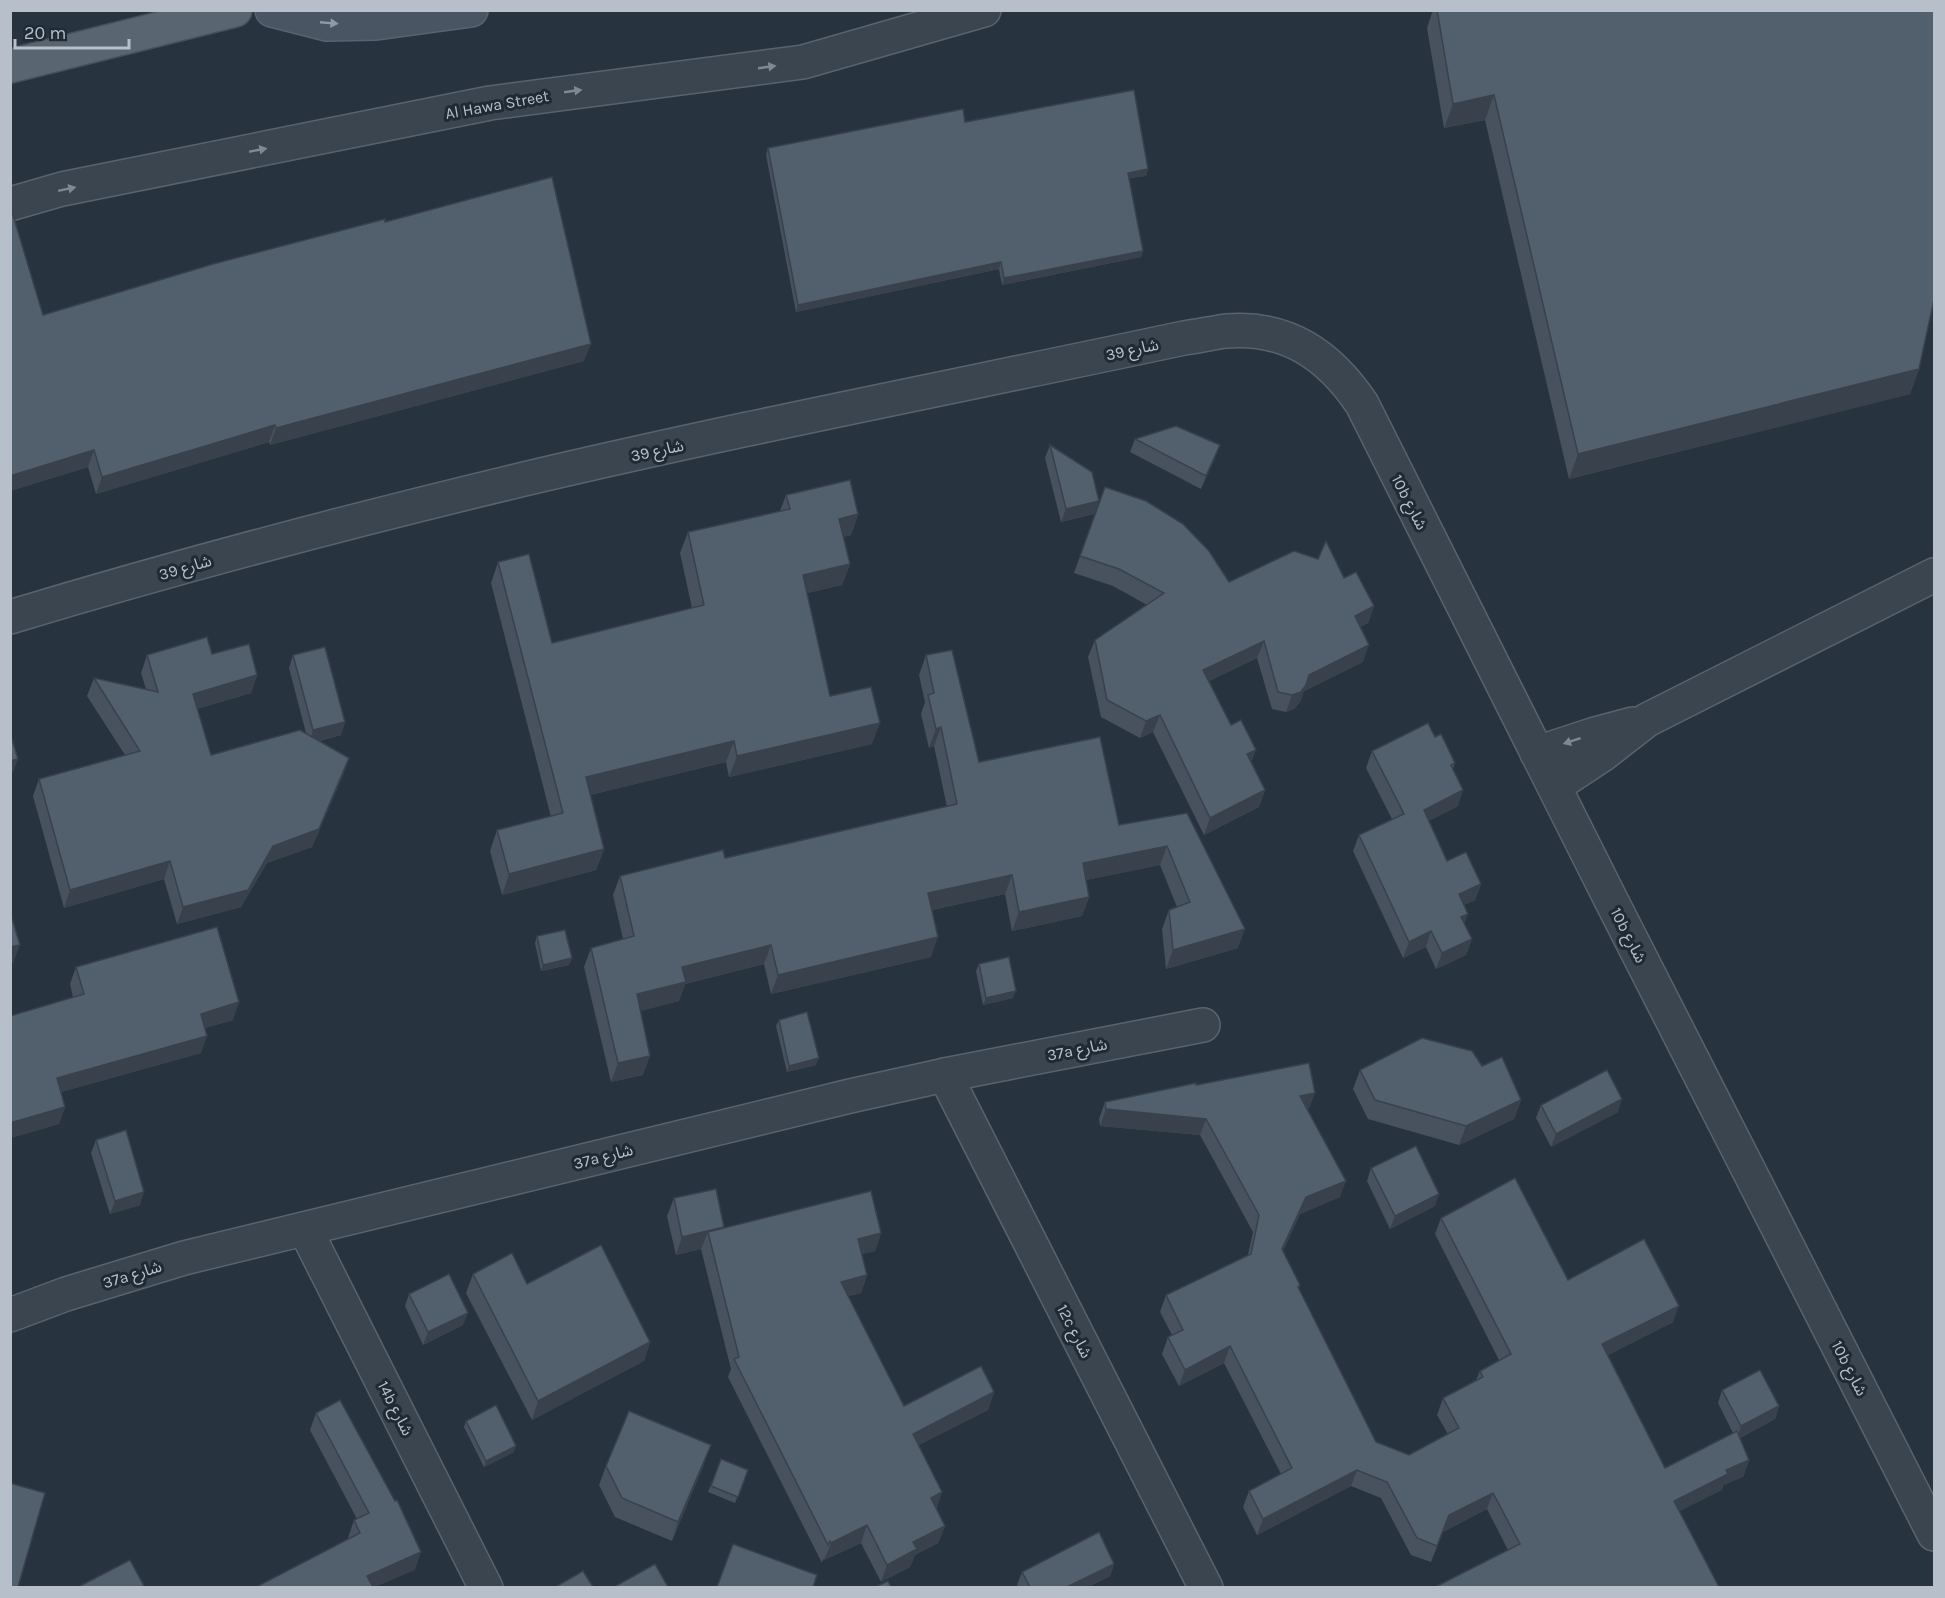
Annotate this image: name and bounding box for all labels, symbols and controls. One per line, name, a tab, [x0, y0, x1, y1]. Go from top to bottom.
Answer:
scale bar	[15, 12, 129, 50]
one-way arrow	[320, 18, 339, 28]
text: 20 m	[24, 22, 66, 44]
one-way arrow	[758, 62, 777, 71]
street label: Al Hawa Street	[444, 86, 550, 123]
one-way arrow	[564, 86, 583, 96]
one-way arrow	[249, 145, 268, 154]
one-way arrow	[58, 183, 76, 193]
street label: شارع 39	[1104, 335, 1161, 367]
street label: شارع 39	[629, 436, 686, 468]
street label: 10b شارع	[1385, 472, 1431, 534]
street label: شارع 39	[157, 551, 214, 587]
one-way arrow	[1563, 737, 1581, 746]
street label: 10b شارع	[1604, 905, 1650, 967]
street label: 37a شارع	[1045, 1034, 1109, 1068]
street label: 37a شارع	[571, 1140, 636, 1176]
street label: 37a شارع	[100, 1257, 165, 1295]
street label: 12c شارع	[1050, 1301, 1096, 1363]
street label: 10b شارع	[1825, 1338, 1871, 1400]
street label: 14b شارع	[371, 1378, 417, 1440]

